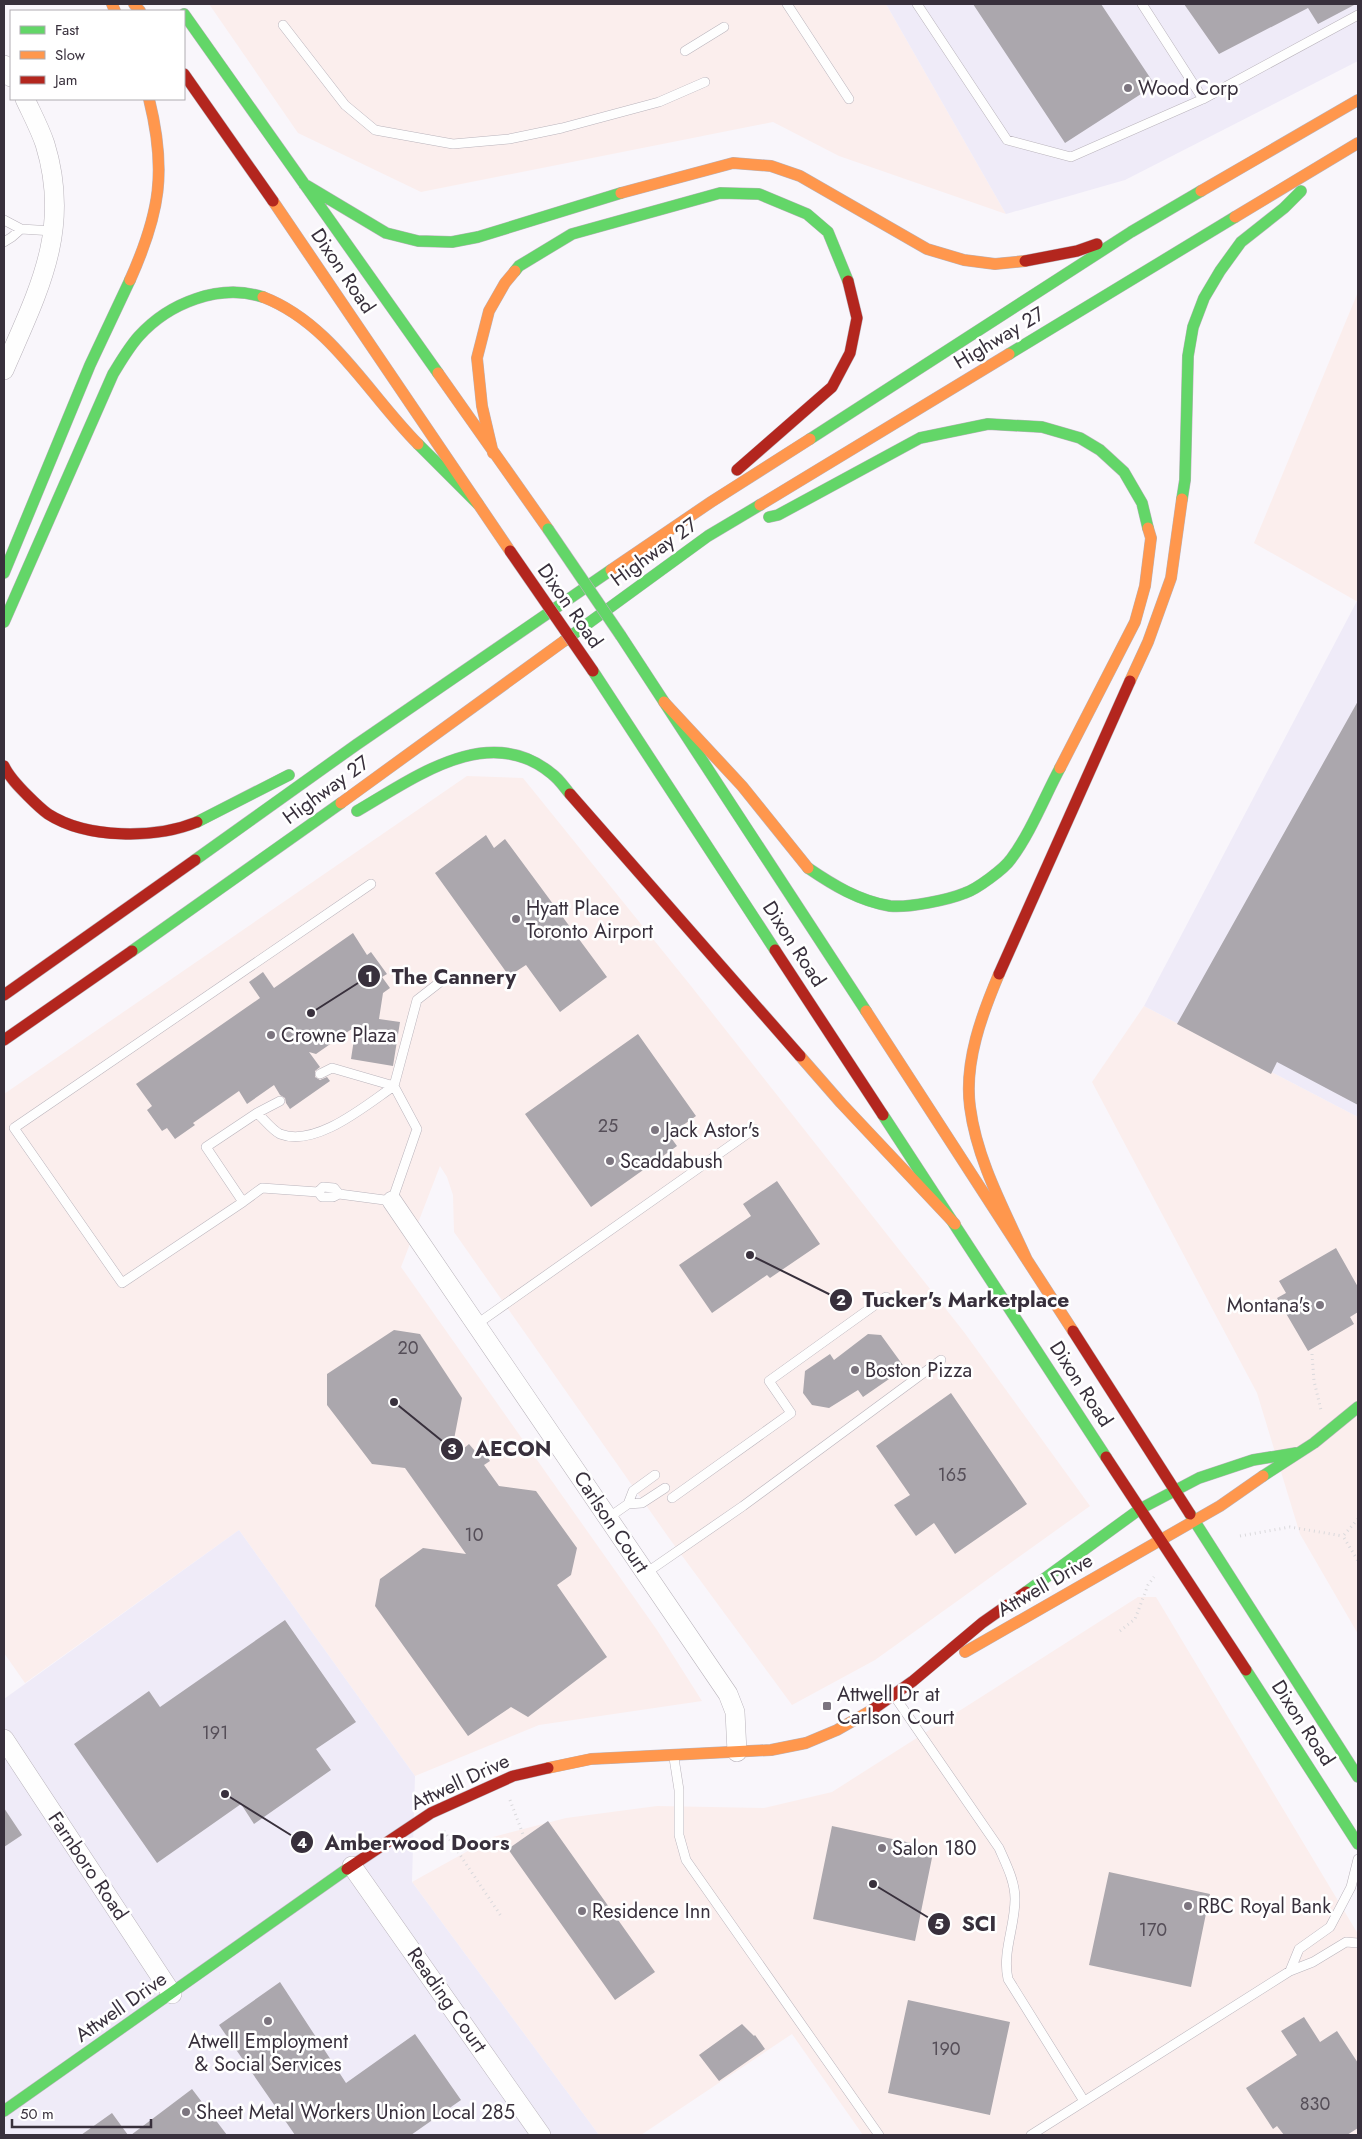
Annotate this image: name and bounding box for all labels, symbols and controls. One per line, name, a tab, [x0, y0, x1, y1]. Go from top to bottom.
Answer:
legend	[10, 10, 185, 100]
text: Fast	[55, 19, 79, 41]
text: Slow	[55, 44, 86, 66]
text: Jam	[53, 69, 78, 91]
place label: Wood Corp	[1138, 74, 1238, 103]
marker: Wood Corp	[1122, 82, 1134, 94]
street label: Dixon Road	[304, 222, 382, 320]
street label: Highway 27	[948, 299, 1050, 376]
street label: Highway 27	[605, 510, 704, 593]
street label: Dixon Road	[530, 558, 610, 654]
street label: Highway 27	[277, 748, 376, 831]
place label: Hyatt Place Toronto Airport	[526, 894, 653, 946]
street label: Dixon Road	[755, 895, 833, 993]
marker: Hyatt Place Toronto Airport	[510, 913, 522, 925]
callout: The Cannery	[357, 958, 526, 994]
text: The Cannery	[392, 962, 517, 992]
text: 1	[365, 966, 373, 988]
place label: Crowne Plaza	[281, 1021, 396, 1050]
marker: Crowne Plaza	[265, 1029, 277, 1041]
house number: 25	[598, 1113, 618, 1139]
place label: Jack Astor's	[662, 1116, 759, 1145]
marker: Jack Astor's	[649, 1124, 661, 1136]
place label: Scaddabush	[620, 1147, 723, 1176]
marker: Scaddabush	[604, 1155, 616, 1167]
callout: Tucker's Marketplace	[828, 1282, 1080, 1318]
text: Tucker's Marketplace	[863, 1285, 1069, 1315]
text: 2	[836, 1289, 846, 1311]
place label: Montana's	[1227, 1291, 1310, 1320]
marker: Montana's	[1314, 1299, 1326, 1311]
house number: 20	[397, 1335, 419, 1361]
street label: Dixon Road	[1042, 1335, 1120, 1433]
place label: Boston Pizza	[865, 1356, 972, 1385]
marker: Boston Pizza	[849, 1364, 861, 1376]
callout: AECON	[440, 1431, 562, 1467]
text: AECON	[474, 1434, 551, 1464]
text: 3	[447, 1438, 457, 1460]
house number: 165	[938, 1462, 966, 1488]
street label: Carlson Court	[566, 1465, 656, 1579]
house number: 10	[465, 1522, 484, 1548]
street label: Attwell Drive	[992, 1546, 1098, 1624]
street label: Dixon Road	[1264, 1674, 1342, 1772]
place label: Attwell Dr at Carlson Court	[837, 1680, 954, 1732]
marker: Attwell Dr at Carlson Court	[821, 1700, 833, 1712]
house number: 191	[202, 1720, 228, 1746]
street label: Attwell Drive	[406, 1746, 514, 1818]
street label: Farnboro Road	[41, 1806, 135, 1926]
callout: Amberwood Doors	[290, 1824, 520, 1860]
text: Amberwood Doors	[324, 1828, 510, 1858]
text: 4	[297, 1832, 307, 1854]
place label: Salon 180	[892, 1834, 977, 1863]
marker: Salon 180	[876, 1842, 888, 1854]
place label: RBC Royal Bank	[1198, 1892, 1331, 1921]
place label: Residence Inn	[592, 1897, 711, 1926]
marker: RBC Royal Bank	[1182, 1900, 1194, 1912]
marker: Residence Inn	[576, 1905, 588, 1917]
callout: SCI	[927, 1906, 1006, 1942]
text: SCI	[962, 1909, 996, 1939]
text: 5	[934, 1913, 944, 1935]
house number: 170	[1139, 1917, 1167, 1943]
street label: Reading Court	[400, 1942, 494, 2059]
street label: Attwell Drive	[69, 1965, 173, 2049]
marker: Atwell Employment & Social Services	[262, 2015, 274, 2027]
place label: Atwell Employment & Social Services	[188, 2027, 348, 2079]
house number: 190	[931, 2036, 961, 2062]
house number: 830	[1300, 2091, 1330, 2117]
scale bar	[12, 2096, 151, 2128]
place label: Sheet Metal Workers Union Local 285	[196, 2098, 515, 2127]
text: 50 m	[20, 2103, 54, 2125]
marker: Sheet Metal Workers Union Local 285	[180, 2106, 192, 2118]

